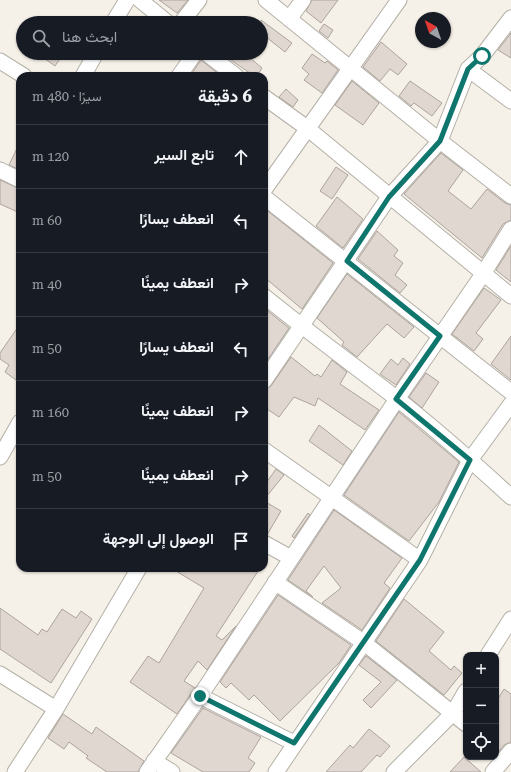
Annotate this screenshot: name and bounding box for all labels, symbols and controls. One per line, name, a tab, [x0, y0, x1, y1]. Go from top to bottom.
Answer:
north arrow	[415, 12, 451, 48]
search box	[16, 16, 268, 60]
icon: search	[30, 27, 52, 49]
text: ابحث هنا	[62, 28, 117, 46]
route start	[473, 47, 491, 65]
text: 6 دقيقة	[198, 86, 252, 106]
text: سيرًا · 480 m	[32, 89, 101, 104]
text: تابع السير	[154, 146, 214, 164]
icon: ahead	[230, 146, 252, 168]
text: 120 m	[32, 149, 69, 164]
text: انعطف يسارًا	[139, 210, 214, 228]
icon: left	[230, 210, 252, 232]
text: 60 m	[32, 213, 62, 228]
text: انعطف يمينًا	[141, 274, 214, 292]
icon: right	[230, 274, 252, 296]
text: 40 m	[32, 277, 62, 292]
text: انعطف يسارًا	[139, 338, 214, 356]
icon: left	[230, 338, 252, 360]
text: 50 m	[32, 341, 62, 356]
text: انعطف يمينًا	[141, 402, 214, 420]
icon: right	[230, 402, 252, 424]
text: 160 m	[32, 405, 69, 420]
text: انعطف يمينًا	[141, 466, 214, 484]
icon: right	[230, 466, 252, 488]
text: 50 m	[32, 469, 62, 484]
text: الوصول إلى الوجهة	[103, 530, 214, 548]
icon: arrive	[230, 530, 252, 552]
map controls	[463, 652, 499, 760]
button: +	[463, 652, 499, 688]
route end	[191, 687, 209, 705]
button: −	[463, 688, 499, 724]
button: locate	[463, 724, 499, 760]

